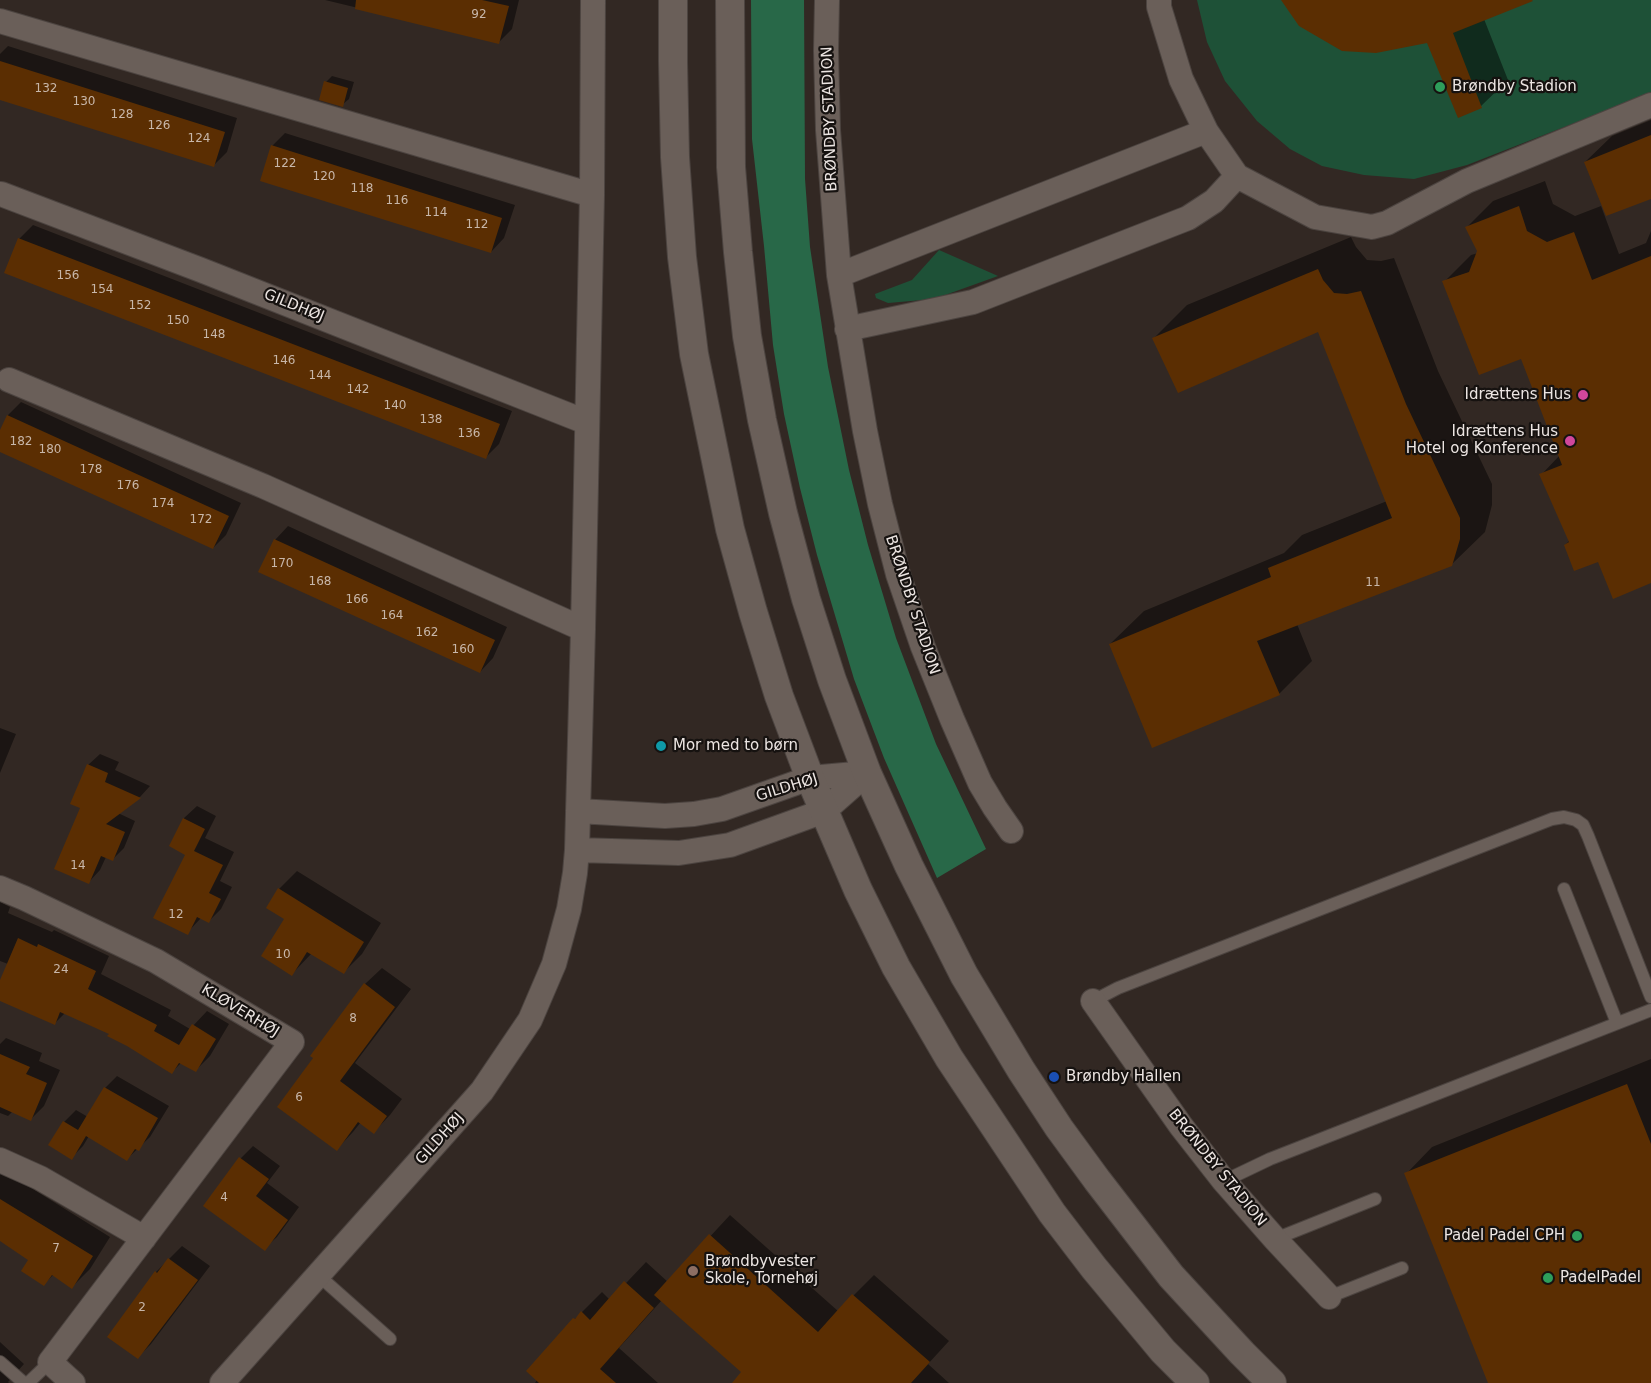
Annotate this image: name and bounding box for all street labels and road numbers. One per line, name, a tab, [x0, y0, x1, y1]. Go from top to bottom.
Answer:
street label: BRØNDBY STADION	[818, 46, 842, 192]
street label: GILDHØJ	[261, 286, 327, 326]
street label: BRØNDBY STADION	[881, 533, 943, 677]
street label: GILDHØJ	[754, 770, 820, 806]
street label: KLØVERHØJ	[198, 981, 282, 1041]
street label: BRØNDBY STADION	[1164, 1106, 1270, 1230]
street label: GILDHØJ	[412, 1109, 468, 1169]

